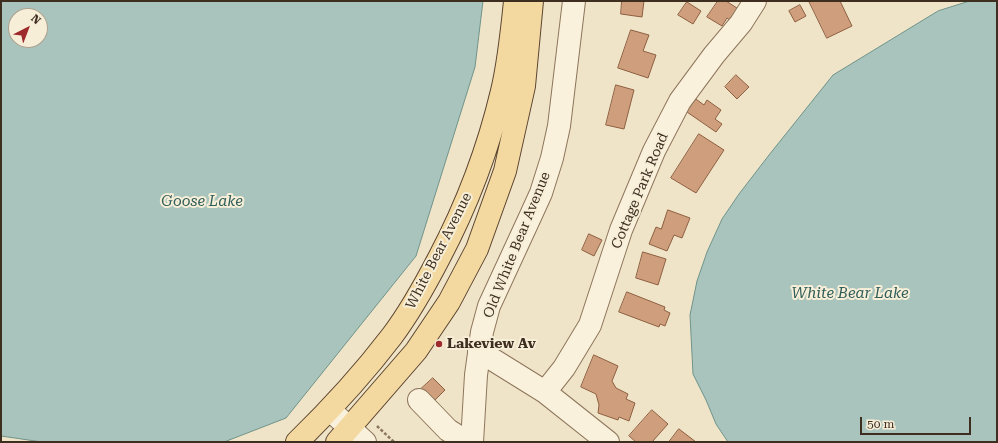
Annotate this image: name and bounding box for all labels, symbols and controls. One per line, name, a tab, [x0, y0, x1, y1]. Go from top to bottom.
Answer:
north arrow	[8, 8, 48, 48]
text: N	[28, 12, 43, 27]
street label: Cottage Park Road	[608, 130, 672, 252]
street label: Old White Bear Avenue	[480, 169, 554, 321]
street label: White Bear Avenue	[402, 190, 476, 312]
water label: Goose Lake	[161, 193, 243, 211]
water label: White Bear Lake	[791, 285, 909, 303]
place label: Lakeview Av	[447, 336, 536, 352]
marker: Lakeview Av	[434, 339, 444, 349]
scale bar	[862, 409, 973, 435]
text: 50 m	[867, 417, 894, 431]

